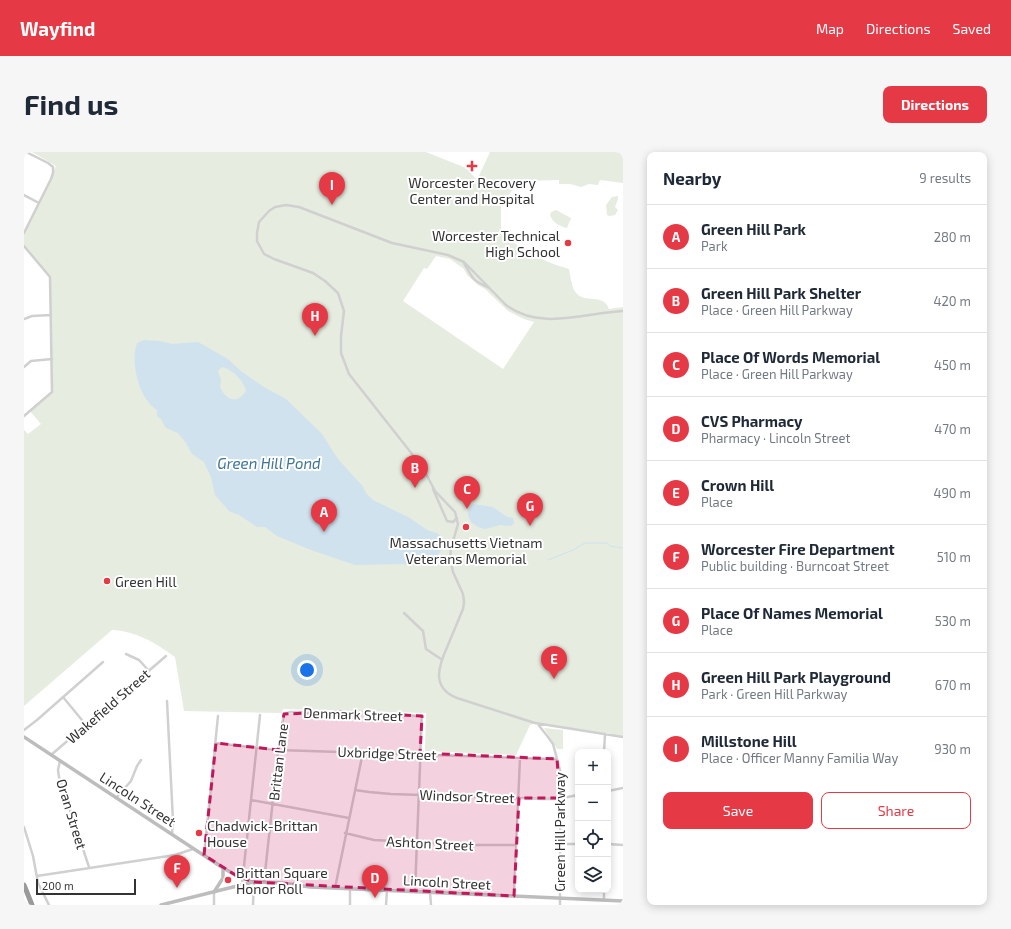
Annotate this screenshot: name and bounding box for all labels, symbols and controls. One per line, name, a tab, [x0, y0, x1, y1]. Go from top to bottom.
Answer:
text: Wayfind	[20, 17, 95, 40]
text: Map	[816, 20, 844, 37]
text: Directions	[866, 20, 931, 37]
text: Saved	[953, 20, 991, 37]
button: Directions	[883, 86, 987, 123]
text: Find us	[24, 87, 118, 121]
marker: Worcester Recovery Center and Hospital	[466, 160, 478, 172]
text: Nearby	[663, 168, 721, 188]
text: 9 results	[919, 170, 971, 186]
pin: I	[319, 172, 345, 205]
place label: Worcester Recovery Center and Hospital	[408, 174, 536, 207]
text: Green Hill Park	[701, 220, 806, 238]
place label: Worcester Technical High School	[432, 227, 561, 260]
text: A	[672, 229, 680, 245]
text: 280 m	[934, 229, 971, 245]
marker: Worcester Technical High School	[563, 238, 573, 248]
text: Park	[701, 238, 728, 254]
text: Green Hill Park Shelter	[701, 284, 861, 302]
text: B	[672, 293, 680, 309]
text: 420 m	[934, 293, 971, 309]
text: Place · Green Hill Parkway	[701, 302, 853, 318]
pin: H	[302, 303, 328, 336]
text: Place Of Words Memorial	[701, 348, 880, 366]
text: C	[672, 357, 680, 373]
text: 450 m	[934, 357, 971, 373]
text: Place · Green Hill Parkway	[701, 366, 853, 382]
text: CVS Pharmacy	[701, 412, 803, 430]
text: D	[672, 421, 680, 437]
text: 470 m	[934, 421, 971, 437]
text: Pharmacy · Lincoln Street	[701, 430, 850, 446]
water label: Green Hill Pond	[217, 454, 321, 472]
pin: B	[402, 455, 428, 488]
pin: C	[454, 476, 480, 509]
text: Crown Hill	[701, 476, 774, 494]
text: E	[672, 485, 680, 501]
text: 490 m	[933, 485, 971, 501]
pin: G	[517, 493, 543, 526]
text: Place	[701, 494, 733, 510]
pin: A	[311, 499, 337, 532]
marker: Massachusetts Vietnam Veterans Memorial	[461, 522, 471, 532]
place label: Massachusetts Vietnam Veterans Memorial	[390, 534, 542, 567]
text: Worcester Fire Department	[701, 540, 895, 558]
text: F	[672, 549, 680, 565]
text: 510 m	[937, 549, 971, 565]
text: Public building · Burncoat Street	[701, 558, 889, 574]
place label: Green Hill	[115, 573, 177, 590]
marker: Green Hill	[102, 576, 112, 586]
text: Place Of Names Memorial	[701, 604, 883, 622]
text: G	[672, 613, 680, 629]
text: 530 m	[935, 613, 971, 629]
text: Place	[701, 622, 733, 638]
pin: E	[541, 646, 567, 679]
your location	[297, 660, 317, 680]
street label: Wakefield Street	[63, 665, 153, 747]
text: Green Hill Park Playground	[701, 668, 891, 686]
text: H	[672, 677, 680, 693]
text: 670 m	[935, 677, 971, 693]
text: Park · Green Hill Parkway	[701, 686, 847, 702]
street label: Denmark Street	[303, 704, 403, 724]
street label: Brittan Lane	[265, 722, 291, 802]
text: Millstone Hill	[701, 732, 797, 750]
text: I	[674, 741, 678, 757]
text: 930 m	[934, 741, 971, 757]
street label: Uxbridge Street	[337, 743, 437, 763]
map controls	[575, 749, 611, 893]
button: +	[575, 749, 611, 785]
text: Place · Officer Manny Familia Way	[701, 750, 898, 766]
street label: Lincoln Street	[97, 768, 179, 830]
street label: Green Hill Parkway	[551, 772, 568, 892]
street label: Oran Street	[53, 777, 91, 851]
button: −	[575, 785, 611, 821]
street label: Windsor Street	[419, 786, 515, 806]
button: Save	[663, 792, 813, 829]
button: Share	[821, 792, 971, 829]
place label: Chadwick-Brittan House	[207, 817, 318, 850]
button: locate	[575, 821, 611, 857]
marker: Chadwick-Brittan House	[194, 828, 204, 838]
street label: Ashton Street	[386, 832, 474, 854]
pin: F	[164, 855, 190, 888]
button: layers	[575, 857, 611, 893]
place label: Brittan Square Honor Roll	[236, 864, 328, 897]
pin: D	[362, 865, 388, 898]
street label: Lincoln Street	[403, 871, 491, 893]
marker: Brittan Square Honor Roll	[223, 875, 233, 885]
scale bar	[36, 877, 136, 896]
text: 200 m	[42, 879, 74, 892]

